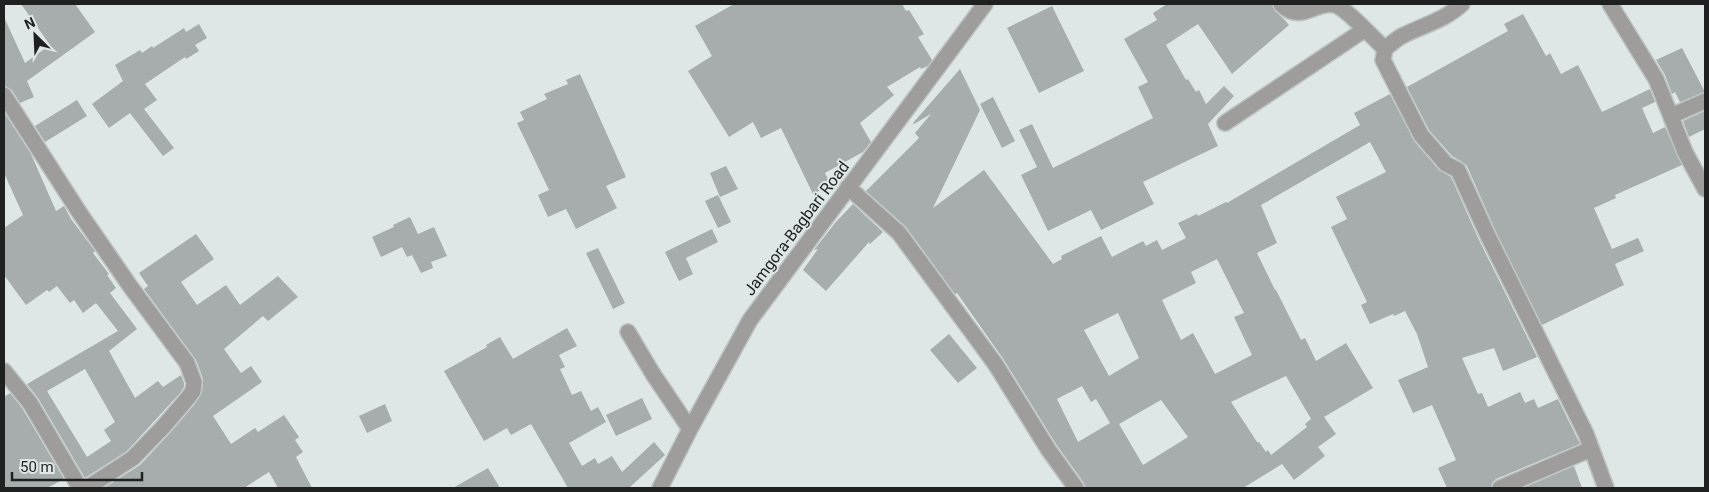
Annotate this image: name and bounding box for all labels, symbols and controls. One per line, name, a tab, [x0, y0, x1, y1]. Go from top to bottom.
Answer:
north arrow	[10, 10, 60, 60]
text: N	[22, 14, 37, 32]
street label: Jamgora-Bagbari Road	[740, 157, 853, 299]
scale bar	[12, 450, 142, 482]
text: 50 m	[20, 458, 54, 476]

